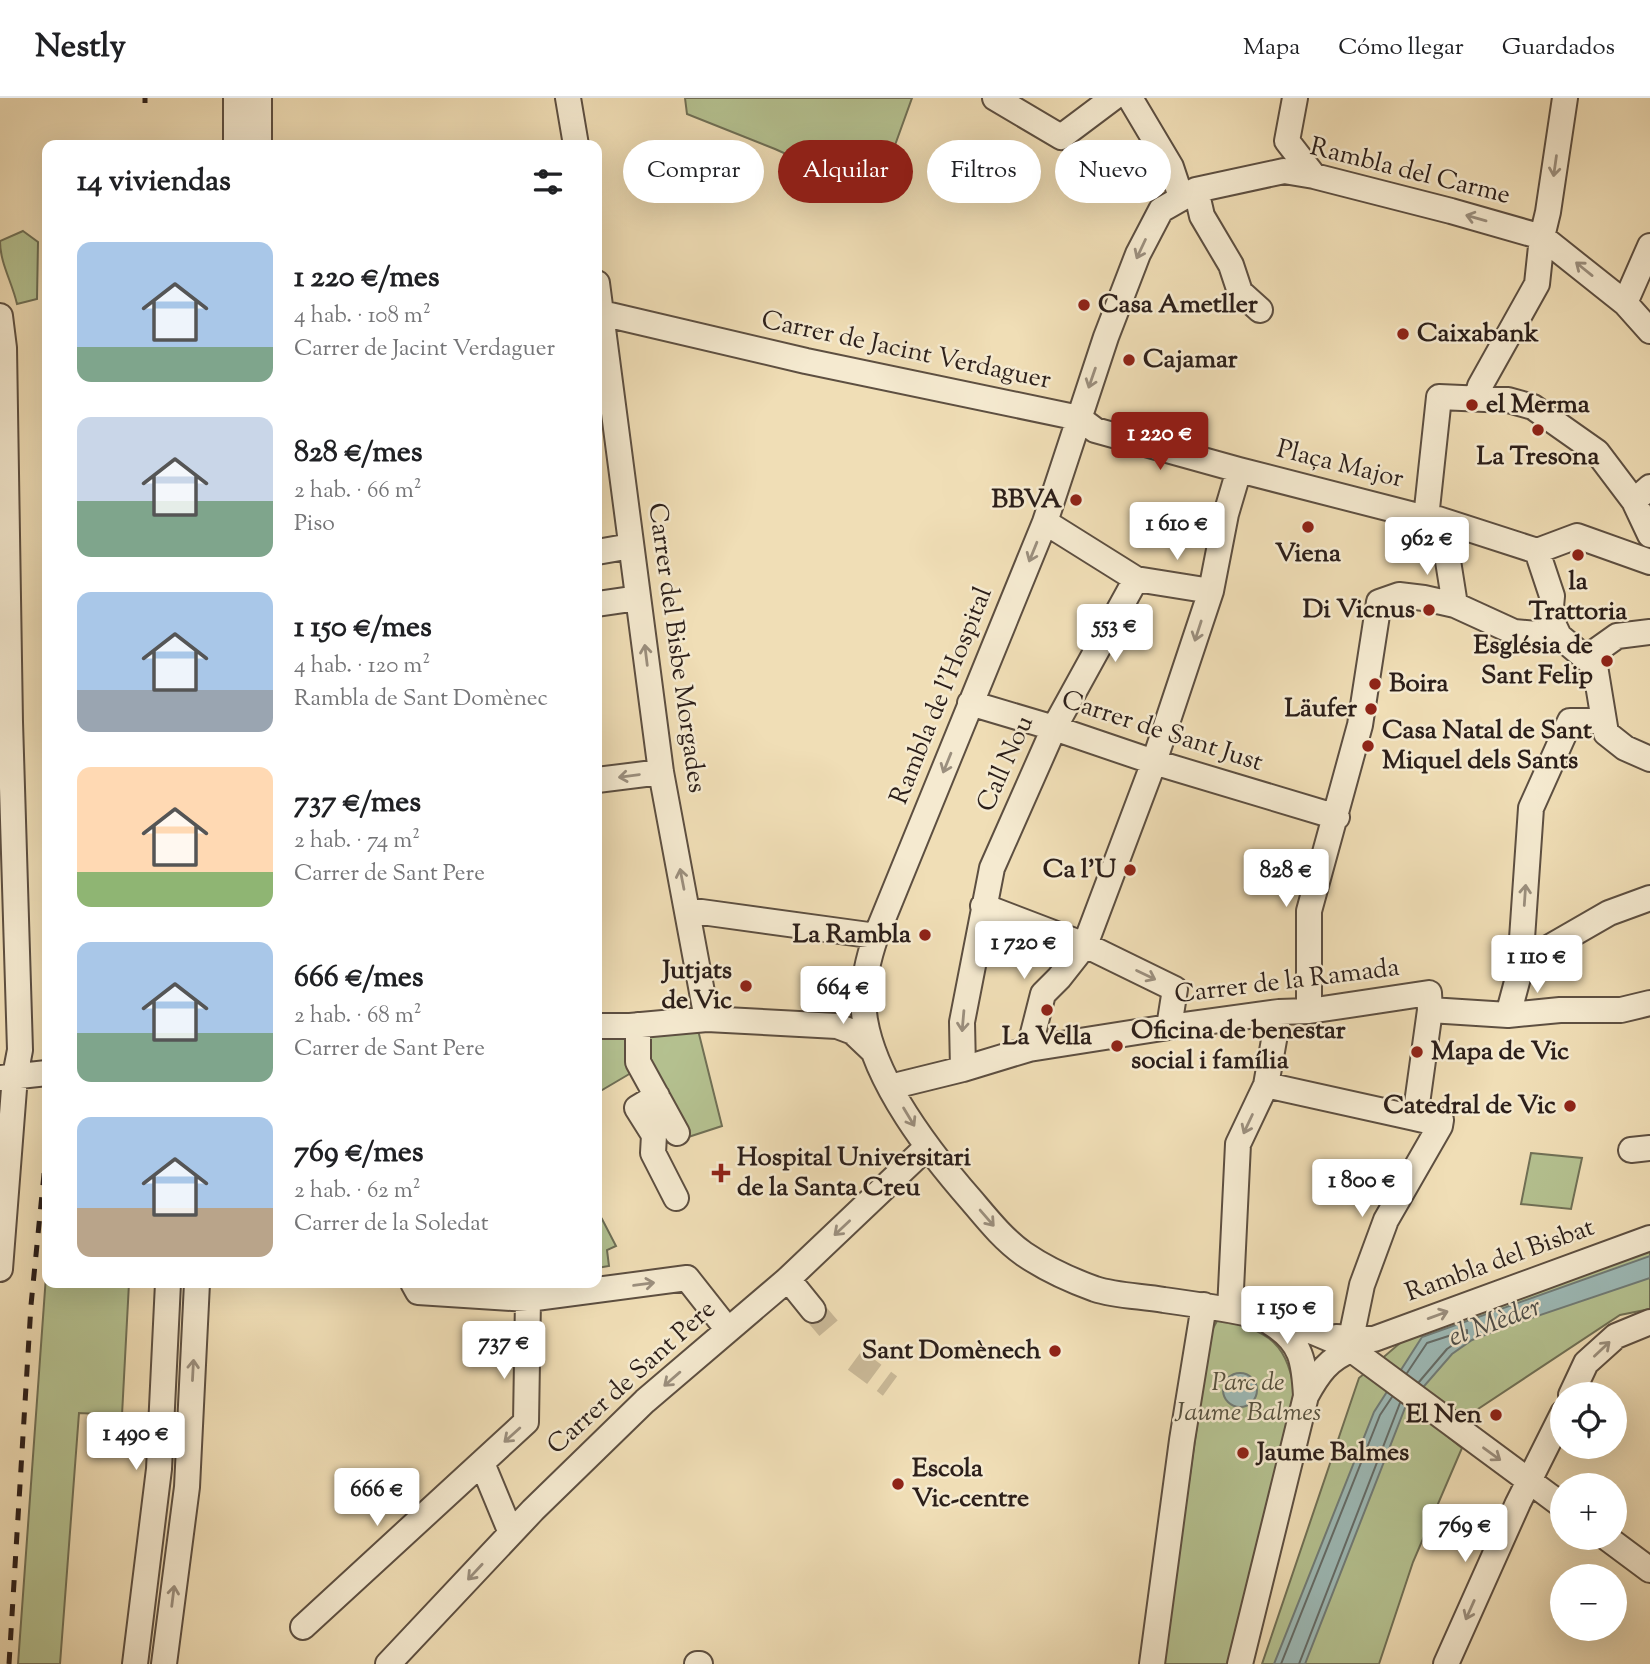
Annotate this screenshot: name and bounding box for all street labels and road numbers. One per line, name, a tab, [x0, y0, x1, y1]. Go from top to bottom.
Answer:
street label: Rambla del Carme	[1306, 129, 1514, 215]
street label: Carrer de Jacint Verdaguer	[758, 302, 1054, 400]
street label: Plaça Major	[1273, 431, 1408, 499]
street label: Carrer del Bisbe Morgades	[637, 501, 715, 795]
street label: Rambla de l'Hospital	[881, 582, 1003, 810]
street label: Carrer de Sant Just	[1056, 682, 1268, 782]
street label: Call Nou	[968, 710, 1044, 818]
street label: Carrer de la Ramada	[1172, 950, 1402, 1014]
street label: Rambla del Bisbat	[1400, 1210, 1600, 1312]
street label: Carrer de Sant Pere	[539, 1292, 725, 1464]

